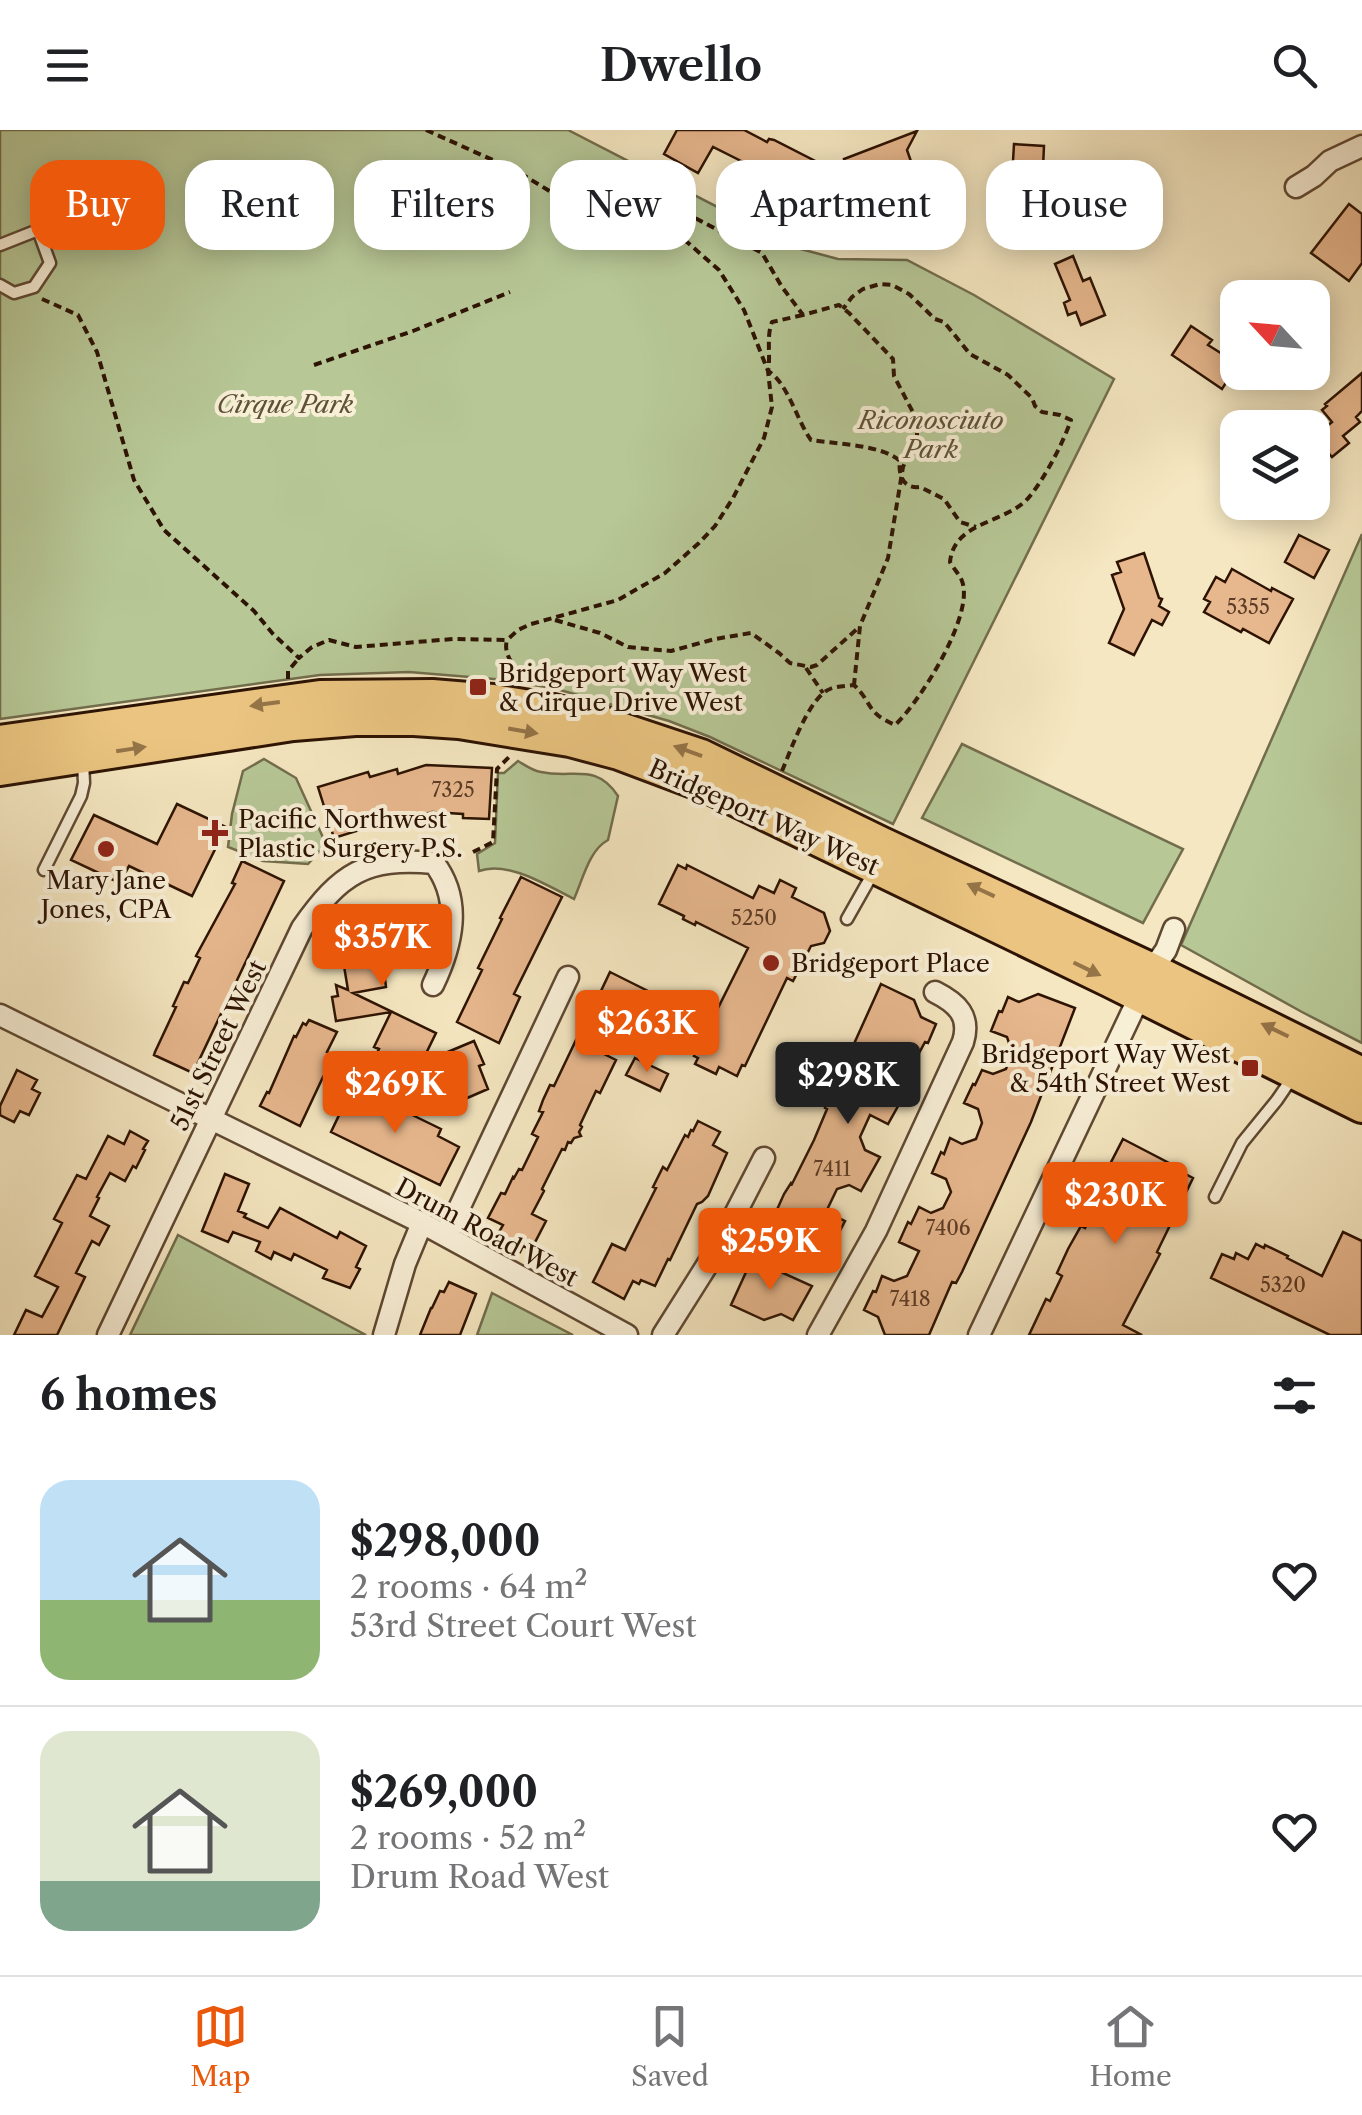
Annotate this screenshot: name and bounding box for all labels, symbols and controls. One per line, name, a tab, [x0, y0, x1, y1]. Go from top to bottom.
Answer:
text: Dwello	[600, 37, 762, 93]
icon: menu	[40, 38, 95, 93]
icon: search	[1267, 38, 1322, 93]
chip: Buy	[30, 160, 165, 250]
chip: Rent	[185, 160, 334, 250]
chip: Filters	[354, 160, 530, 250]
chip: New	[550, 160, 696, 250]
chip: Apartment	[716, 160, 966, 250]
chip: House	[986, 160, 1163, 250]
north arrow	[1220, 280, 1330, 390]
map controls	[1220, 280, 1330, 520]
park label: Cirque Park	[217, 389, 353, 420]
park label: Riconosciuto Park	[856, 405, 1004, 465]
button: layers	[1220, 410, 1330, 520]
house number: 5355	[1226, 595, 1270, 619]
place label: Bridgeport Way West & Cirque Drive West	[498, 658, 747, 718]
marker: Bridgeport Way West & Cirque Drive West	[467, 676, 489, 698]
one-way arrow	[249, 697, 281, 713]
one-way arrow	[508, 724, 539, 739]
one-way arrow	[116, 741, 147, 756]
one-way arrow	[672, 743, 702, 758]
street label: Bridgeport Way West	[644, 753, 884, 882]
house number: 7325	[431, 778, 475, 802]
place label: Pacific Northwest Plastic Surgery P.S.	[238, 804, 463, 864]
marker: Pacific Northwest Plastic Surgery P.S.	[202, 820, 228, 846]
marker: Mary Jane Jones, CPA	[95, 838, 117, 860]
place label: Mary Jane Jones, CPA	[37, 865, 172, 925]
one-way arrow	[967, 882, 996, 898]
pin: $357K	[312, 904, 452, 989]
house number: 5250	[731, 906, 777, 930]
text: $357K	[334, 917, 430, 956]
place label: Bridgeport Place	[791, 948, 990, 979]
marker: Bridgeport Place	[760, 952, 782, 974]
street label: 51st Street West	[164, 955, 273, 1135]
one-way arrow	[1073, 961, 1102, 978]
pin: $263K	[577, 990, 717, 1075]
text: $263K	[597, 1003, 697, 1042]
one-way arrow	[1260, 1022, 1289, 1039]
place label: Bridgeport Way West & 54th Street West	[981, 1039, 1230, 1099]
pin: $298K	[778, 1042, 918, 1127]
pin: $269K	[325, 1051, 465, 1136]
text: $298K	[797, 1055, 899, 1094]
marker: Bridgeport Way West & 54th Street West	[1239, 1057, 1261, 1079]
text: $269K	[345, 1064, 445, 1103]
house number: 7411	[813, 1157, 851, 1181]
pin: $230K	[1045, 1162, 1185, 1247]
street label: Drum Road West	[390, 1171, 584, 1294]
text: $230K	[1065, 1175, 1165, 1214]
pin: $259K	[700, 1208, 840, 1293]
house number: 7406	[925, 1216, 971, 1240]
text: $259K	[720, 1221, 820, 1260]
house number: 5320	[1260, 1273, 1306, 1297]
house number: 7418	[889, 1287, 931, 1311]
icon: filters	[1267, 1368, 1322, 1423]
text: 6 homes	[40, 1369, 218, 1421]
text: $298,000	[350, 1515, 540, 1567]
icon: home	[120, 1520, 240, 1640]
icon: heart	[1267, 1553, 1322, 1608]
text: 2 rooms · 64 m²	[350, 1567, 588, 1606]
text: 53rd Street Court West	[350, 1606, 697, 1645]
text: $269,000	[350, 1766, 538, 1818]
icon: home	[120, 1771, 240, 1891]
icon: heart	[1267, 1804, 1322, 1859]
text: 2 rooms · 52 m²	[350, 1818, 586, 1857]
text: Drum Road West	[350, 1857, 609, 1896]
tab: Map	[190, 1999, 250, 2093]
tab: Saved	[631, 1999, 709, 2093]
tab: Home	[1089, 1999, 1172, 2093]

